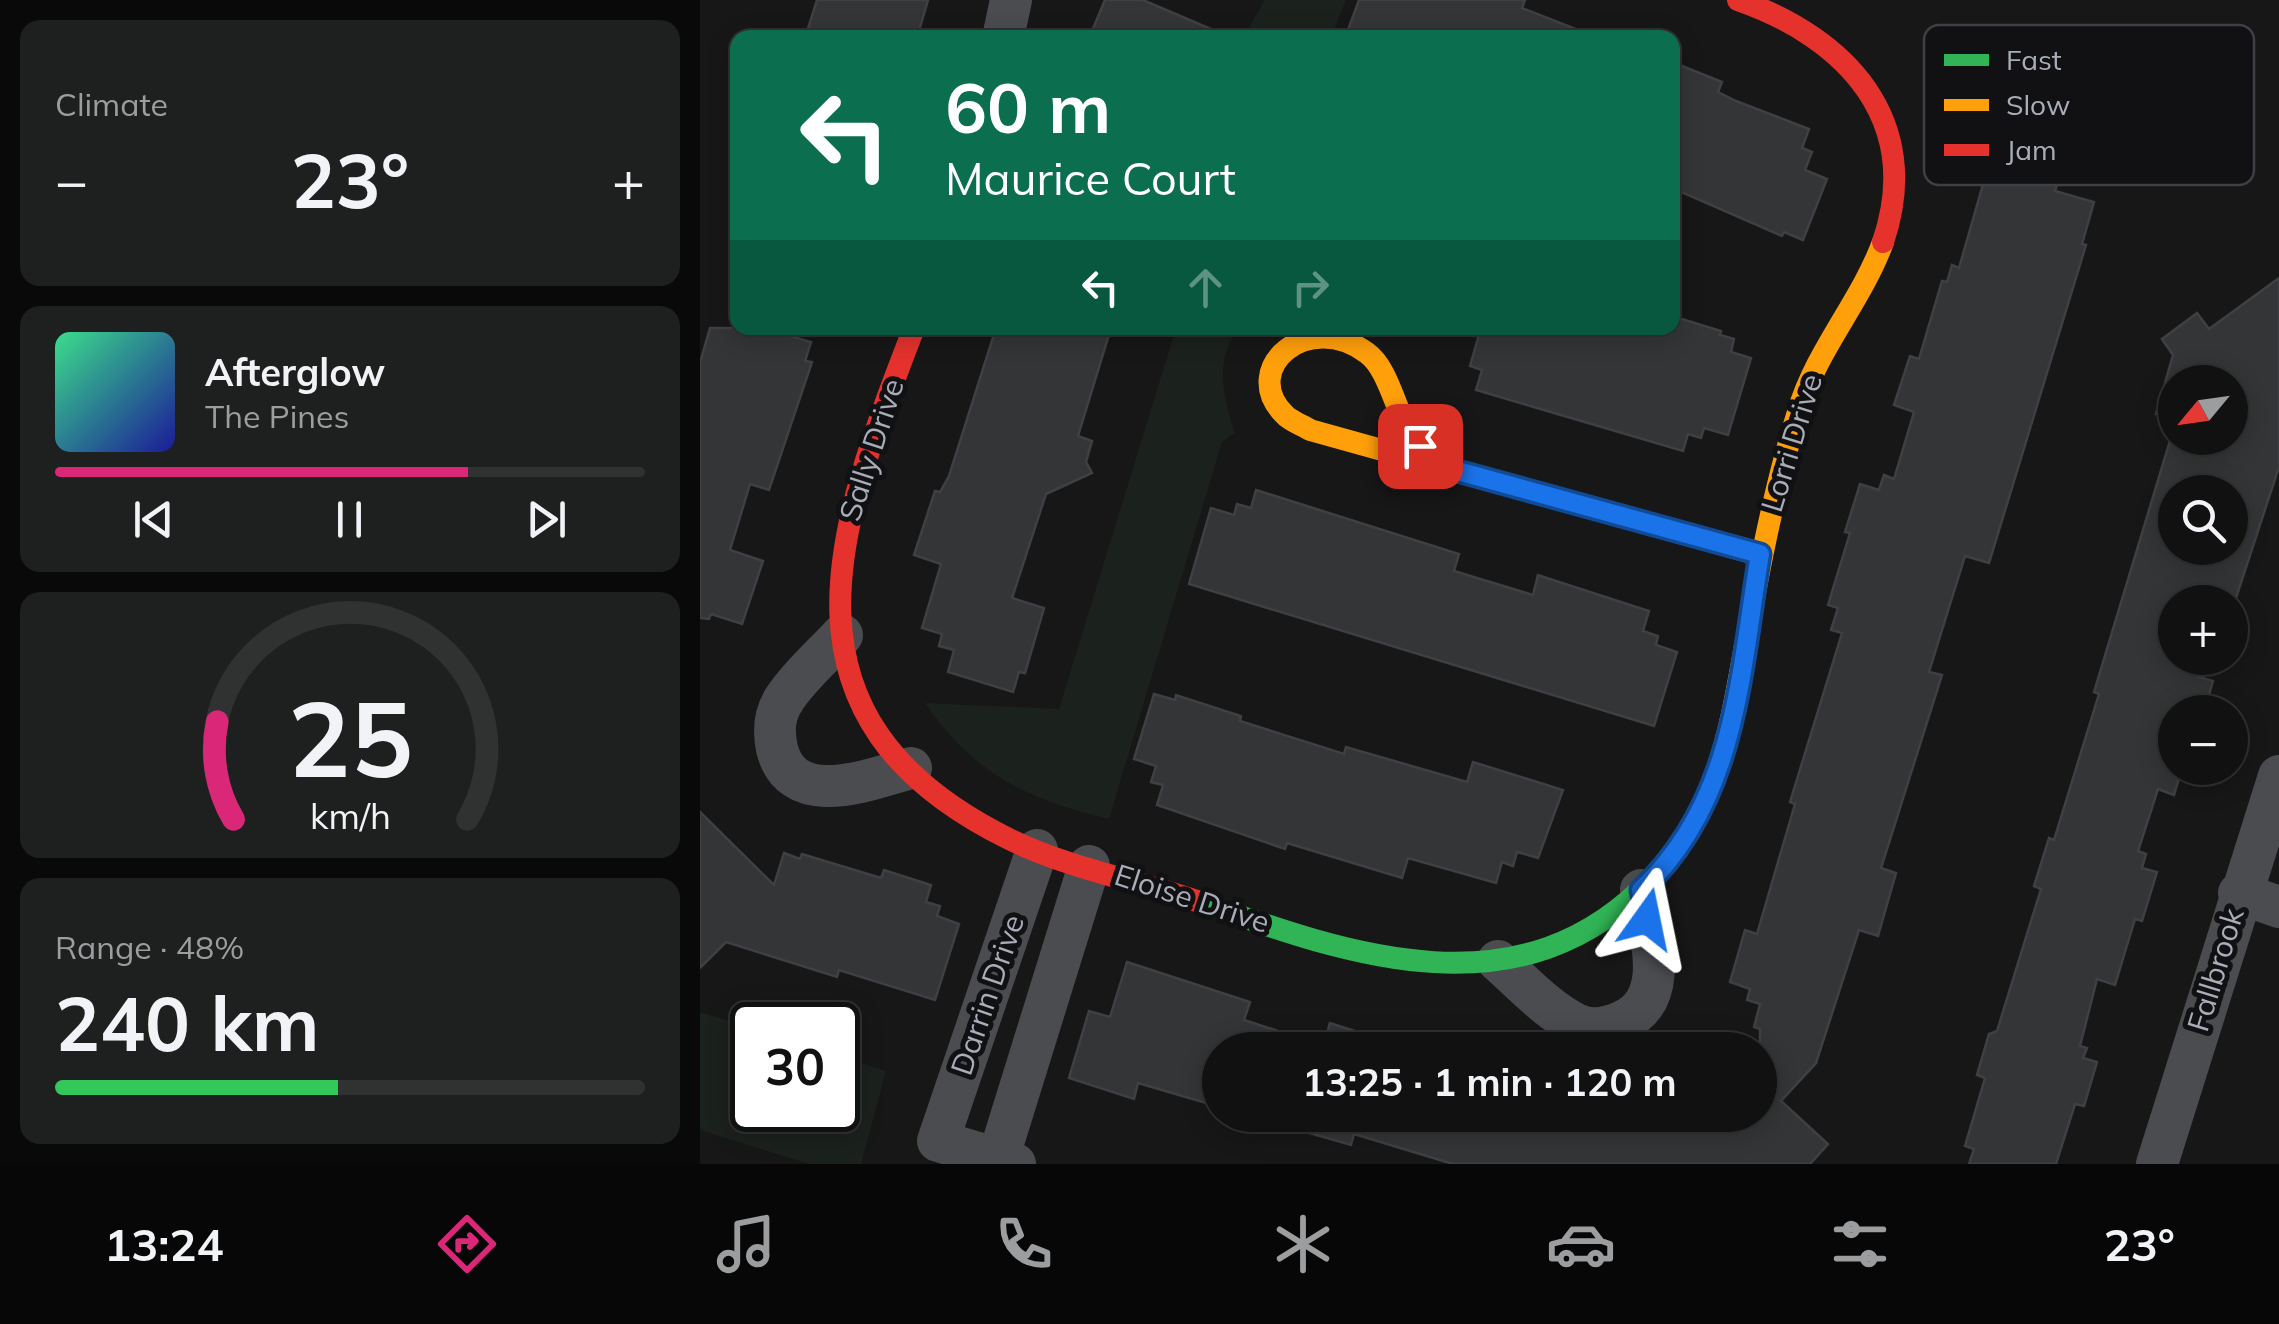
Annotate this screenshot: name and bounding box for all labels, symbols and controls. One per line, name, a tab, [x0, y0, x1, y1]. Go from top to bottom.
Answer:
legend	[1924, 25, 2254, 185]
text: Fast	[2006, 42, 2062, 77]
text: 60 m	[945, 63, 1111, 151]
icon: left	[780, 70, 910, 200]
text: Climate	[55, 84, 168, 124]
text: Slow	[2006, 87, 2070, 122]
text: Jam	[2006, 132, 2057, 167]
text: 23°	[291, 133, 409, 227]
text: −	[55, 146, 88, 215]
text: +	[612, 146, 645, 215]
text: Maurice Court	[945, 150, 1236, 206]
icon: left	[1073, 260, 1128, 315]
icon: ahead	[1178, 260, 1233, 315]
icon: right	[1283, 260, 1338, 315]
text: Afterglow	[205, 348, 385, 396]
north arrow	[2158, 365, 2248, 455]
map controls	[2158, 365, 2248, 785]
street label: Lorri Drive	[1752, 369, 1830, 516]
street label: Sally Drive	[830, 374, 912, 526]
text: The Pines	[205, 396, 349, 436]
pin	[1378, 404, 1463, 489]
icon: arrive	[1393, 419, 1448, 474]
button: search	[2158, 475, 2248, 565]
icon: previous	[126, 492, 181, 547]
icon: pause	[322, 492, 377, 547]
icon: next	[519, 492, 574, 547]
button: +	[2158, 585, 2248, 675]
text: 25	[288, 672, 412, 803]
button: −	[2158, 695, 2248, 785]
text: km/h	[310, 793, 390, 838]
street label: Eloise Drive	[1110, 855, 1275, 941]
position arrow	[1595, 867, 1699, 971]
street label: Fallbrook	[2178, 903, 2252, 1036]
street label: Darrin Drive	[942, 909, 1032, 1080]
text: Range · 48%	[55, 927, 244, 967]
text: 240 km	[55, 976, 319, 1070]
speed limit sign: 30	[730, 1002, 860, 1132]
text: 13:25 · 1 min · 120 m	[1302, 1058, 1677, 1106]
icon: directions	[432, 1209, 502, 1279]
icon: music	[711, 1209, 781, 1279]
icon: phone	[989, 1209, 1059, 1279]
icon: climate	[1268, 1209, 1338, 1279]
icon: car	[1546, 1209, 1616, 1279]
icon: filters	[1825, 1209, 1895, 1279]
text: 13:24	[104, 1216, 223, 1272]
text: 23°	[2104, 1216, 2175, 1272]

